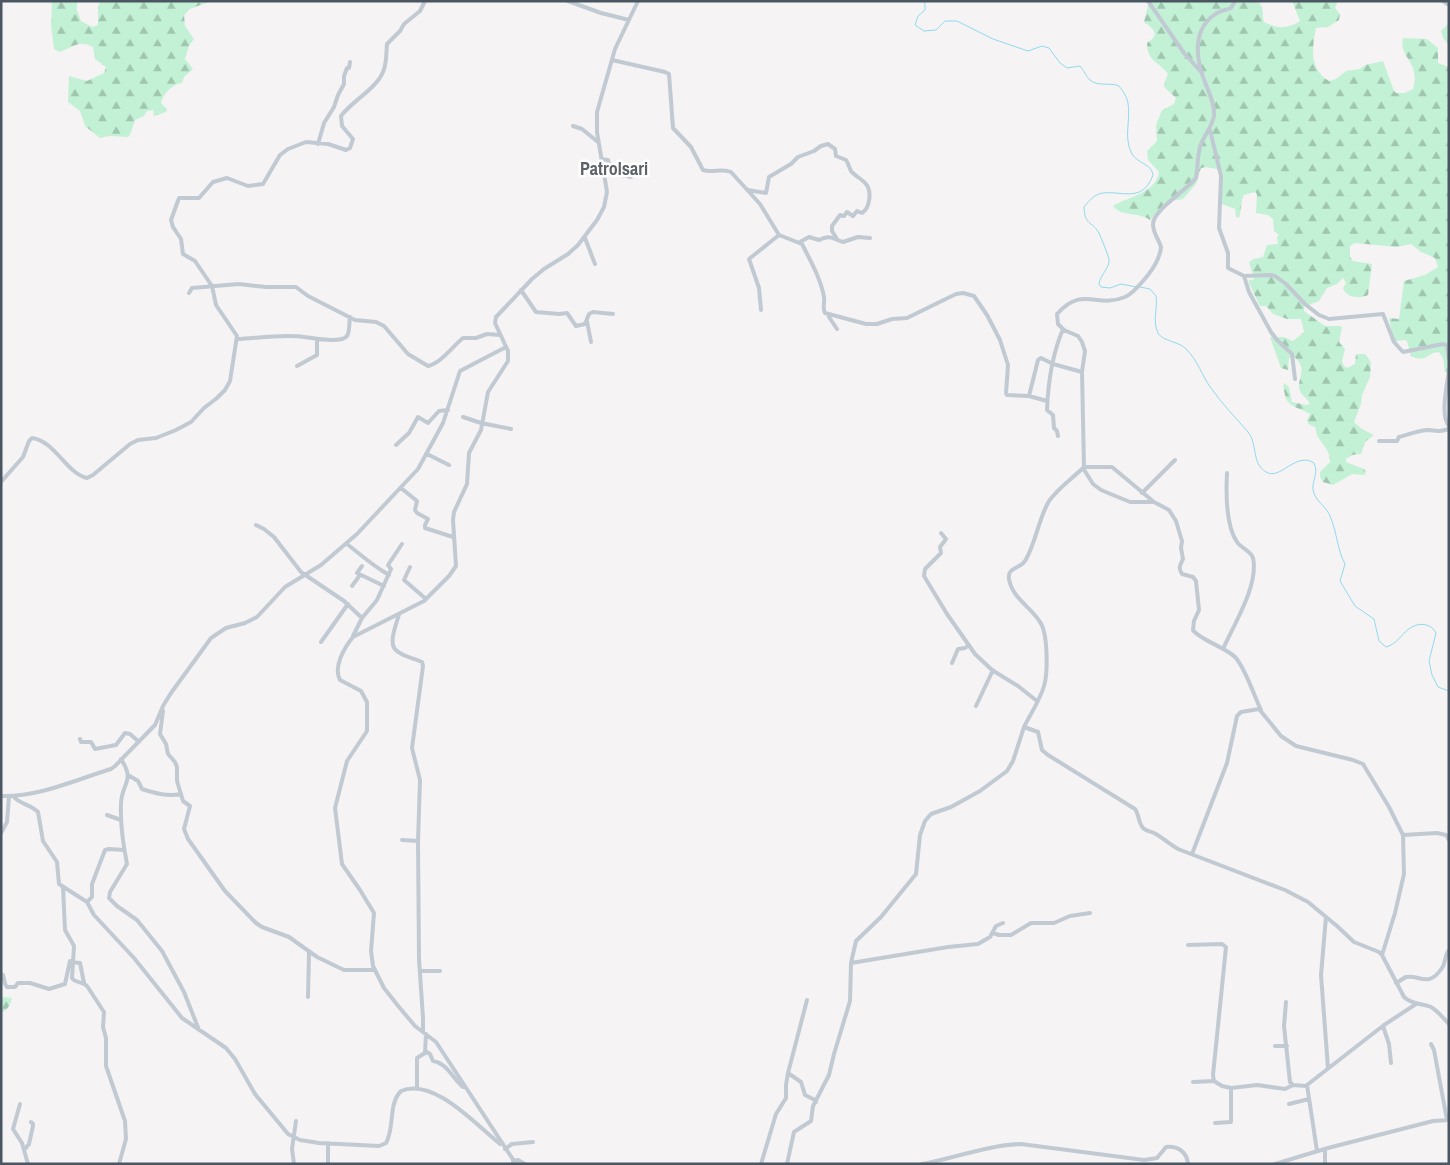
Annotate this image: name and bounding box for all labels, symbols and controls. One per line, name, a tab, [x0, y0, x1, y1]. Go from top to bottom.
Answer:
district label: Patrolsari	[580, 156, 648, 181]

